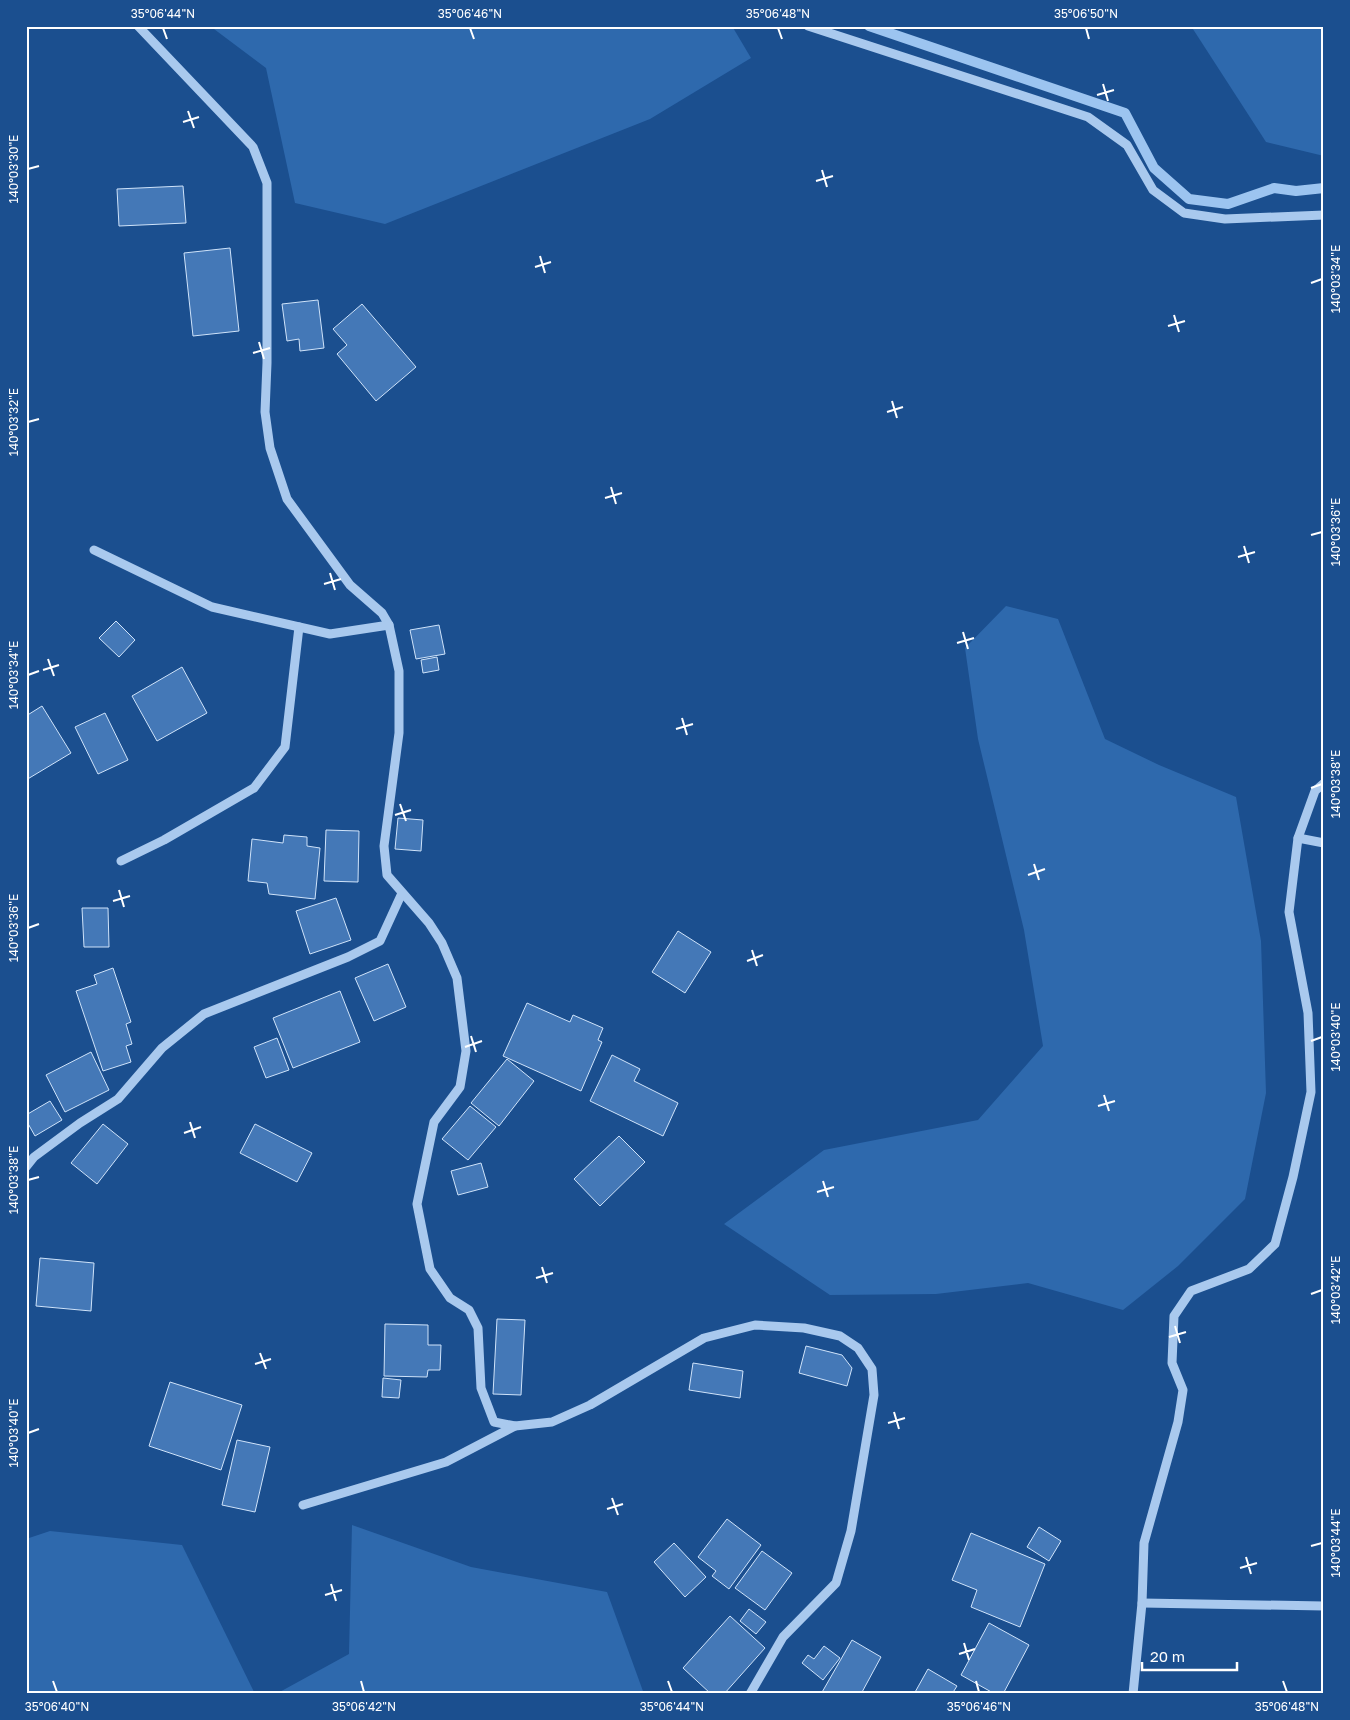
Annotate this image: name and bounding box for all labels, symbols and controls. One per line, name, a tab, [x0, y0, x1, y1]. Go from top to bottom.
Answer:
text: 35°06'44"N	[131, 6, 195, 21]
text: 35°06'46"N	[438, 6, 502, 21]
text: 35°06'48"N	[746, 6, 810, 21]
text: 35°06'50"N	[1054, 6, 1118, 21]
text: 140°03'30"E	[6, 135, 21, 203]
text: 140°03'34"E	[1328, 245, 1343, 313]
text: 140°03'32"E	[6, 388, 21, 456]
text: 140°03'36"E	[1328, 498, 1343, 566]
text: 140°03'34"E	[6, 641, 21, 709]
text: 140°03'38"E	[1328, 750, 1343, 818]
text: 140°03'36"E	[6, 894, 21, 962]
text: 140°03'40"E	[1328, 1002, 1343, 1072]
text: 140°03'38"E	[6, 1146, 21, 1214]
text: 140°03'42"E	[1328, 1256, 1343, 1324]
text: 140°03'40"E	[6, 1398, 21, 1468]
text: 140°03'44"E	[1328, 1508, 1343, 1578]
scale bar	[1142, 1640, 1238, 1672]
text: 20 m	[1150, 1647, 1185, 1665]
text: 35°06'40"N	[25, 1699, 89, 1714]
text: 35°06'42"N	[332, 1699, 396, 1714]
text: 35°06'44"N	[640, 1699, 704, 1714]
text: 35°06'46"N	[947, 1699, 1011, 1714]
text: 35°06'48"N	[1255, 1699, 1319, 1714]

